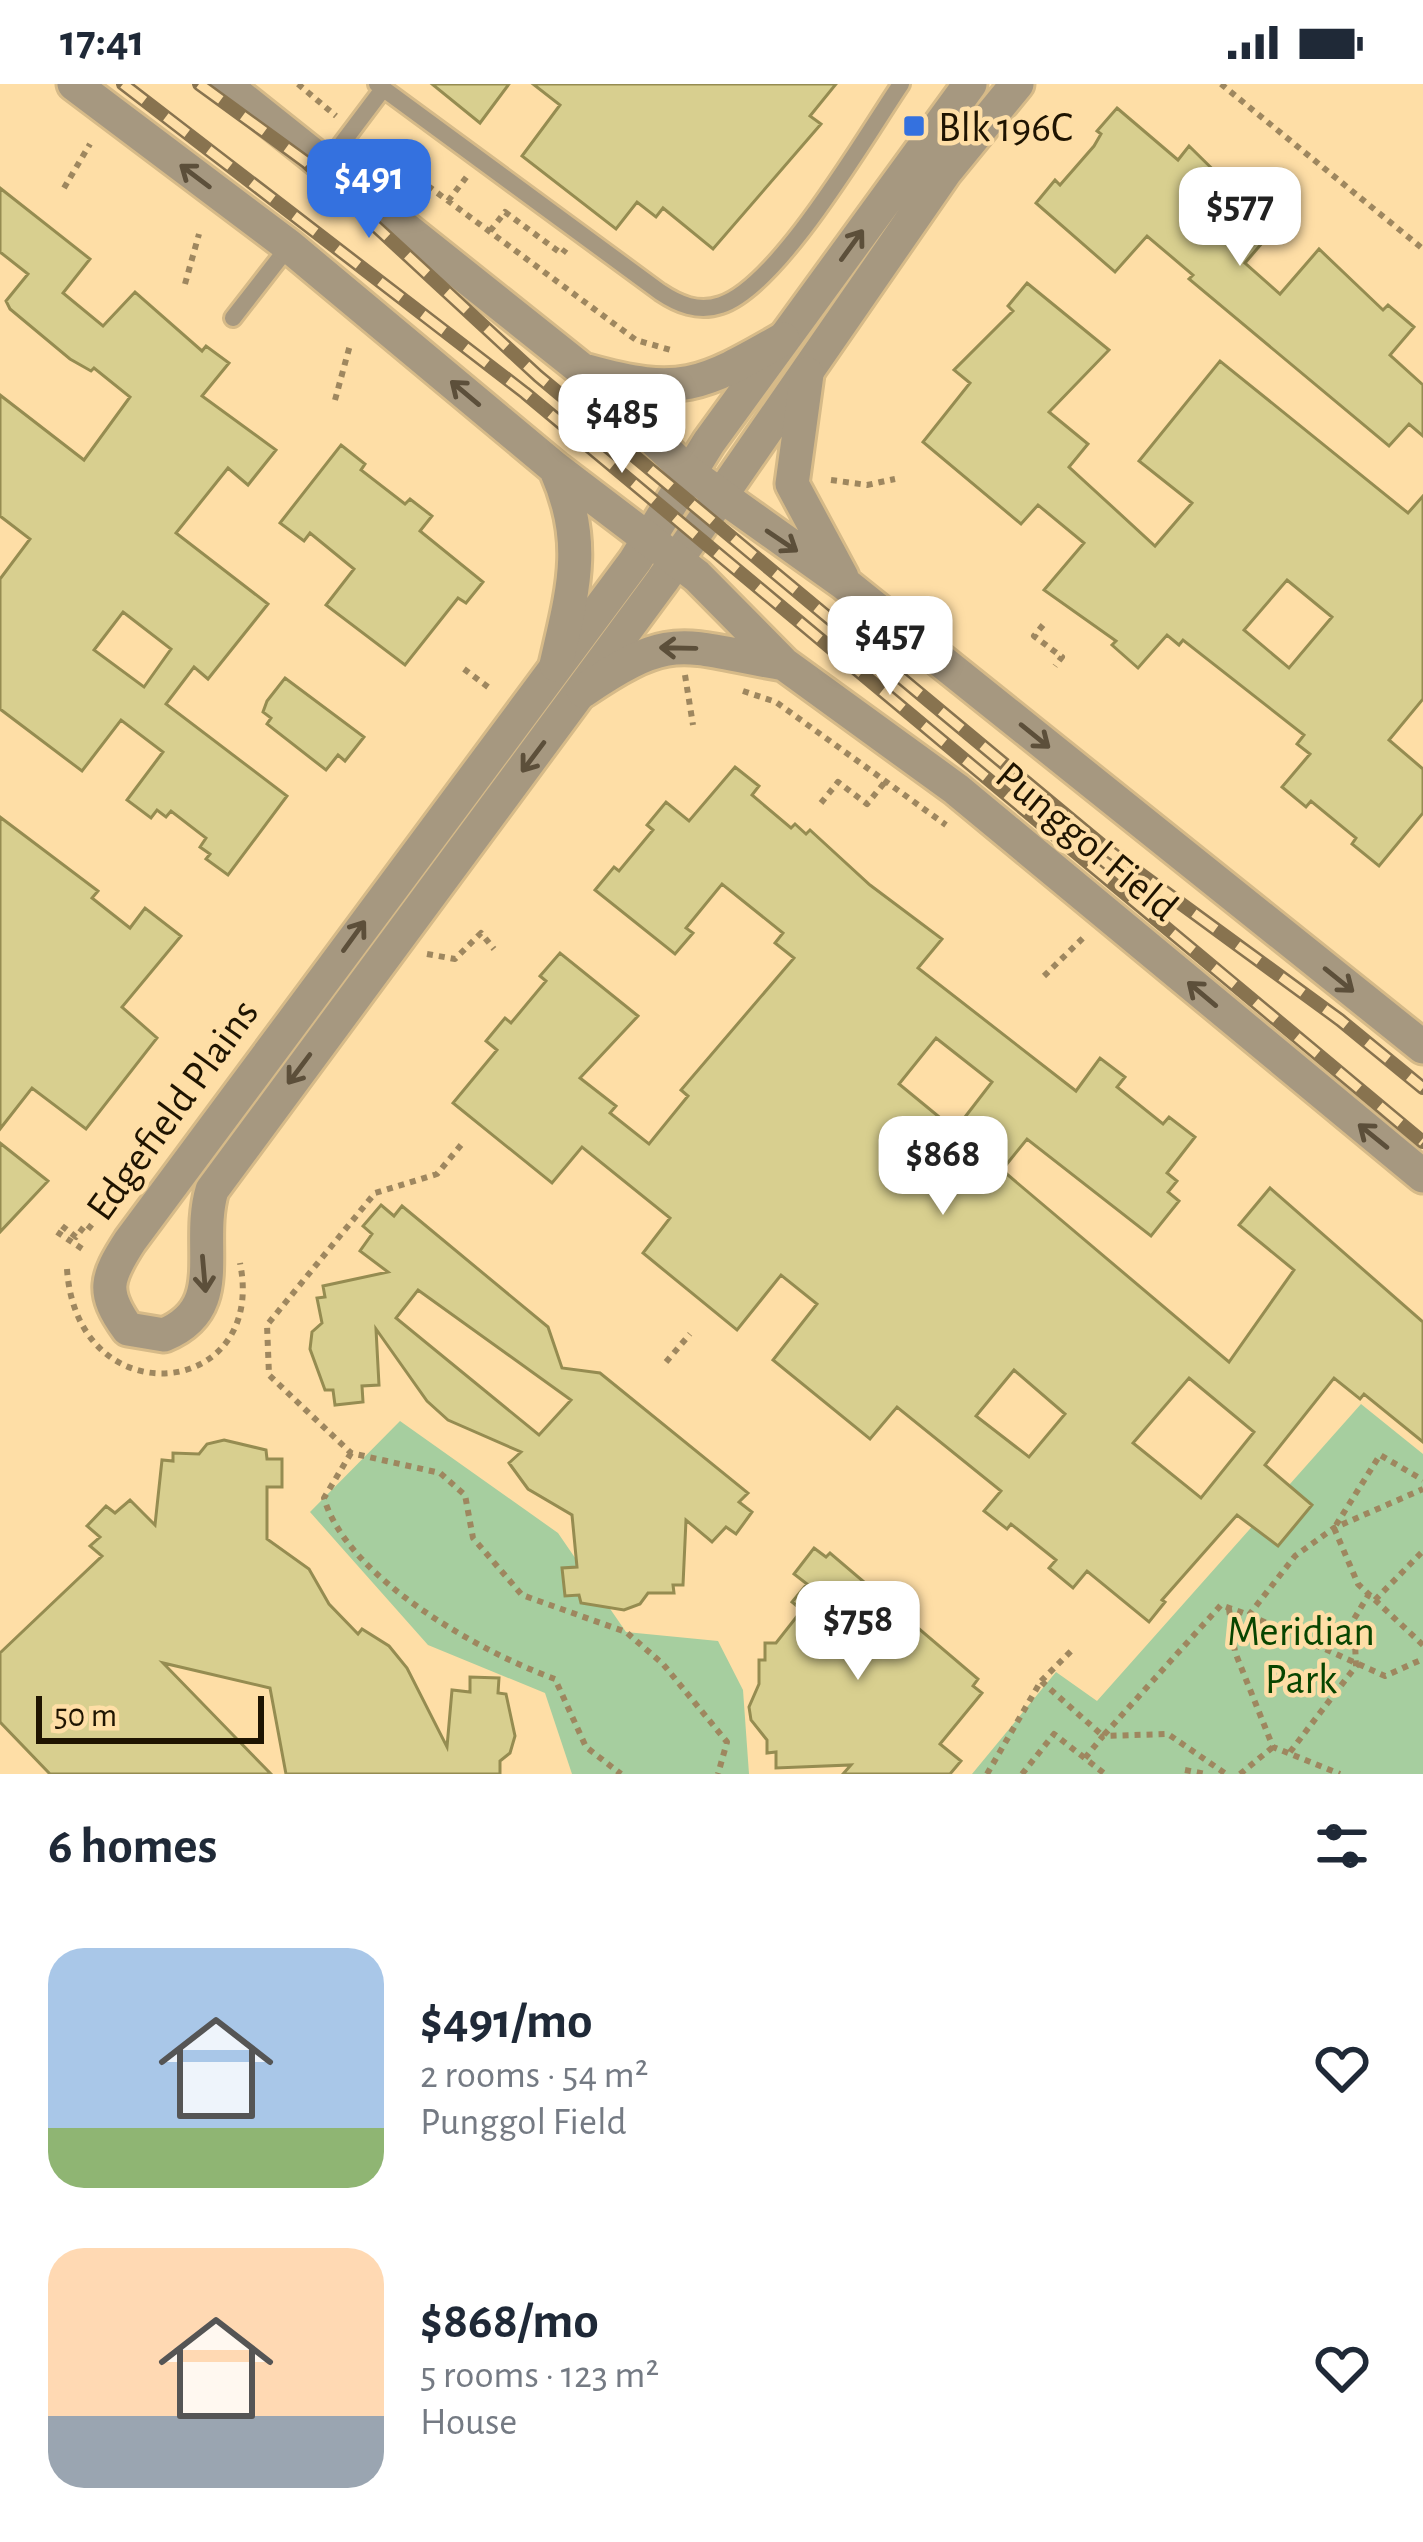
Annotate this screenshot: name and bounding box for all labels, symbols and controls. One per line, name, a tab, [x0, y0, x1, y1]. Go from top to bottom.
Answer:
text: 17:41	[60, 19, 145, 64]
place label: Blk 196C	[938, 107, 1073, 149]
marker: Blk 196C	[901, 113, 927, 139]
pin: $491	[298, 139, 440, 241]
text: $491	[334, 158, 404, 197]
one-way arrow	[179, 164, 212, 190]
pin: $577	[1169, 167, 1311, 269]
text: $577	[1206, 186, 1274, 225]
one-way arrow	[839, 229, 865, 262]
pin: $485	[551, 374, 693, 476]
one-way arrow	[450, 380, 481, 408]
text: $485	[585, 393, 659, 432]
one-way arrow	[764, 529, 798, 554]
pin: $457	[819, 596, 961, 698]
text: $457	[855, 615, 925, 654]
one-way arrow	[659, 637, 698, 660]
one-way arrow	[1019, 721, 1050, 749]
one-way arrow	[520, 740, 547, 772]
street label: Punggol Field	[988, 754, 1185, 929]
one-way arrow	[341, 920, 366, 953]
one-way arrow	[1323, 966, 1355, 992]
one-way arrow	[1187, 980, 1218, 1008]
street label: Edgefield Plains	[79, 992, 266, 1228]
one-way arrow	[287, 1052, 313, 1085]
pin: $868	[872, 1116, 1014, 1218]
one-way arrow	[1358, 1123, 1390, 1150]
text: $868	[906, 1135, 980, 1174]
one-way arrow	[193, 1253, 216, 1292]
pin: $758	[787, 1581, 929, 1683]
text: $758	[823, 1600, 893, 1639]
park label: Meridian Park	[1227, 1611, 1375, 1701]
scale bar	[36, 1690, 264, 1743]
text: 50 m	[54, 1700, 117, 1733]
icon: filters	[1309, 1813, 1375, 1879]
text: 6 homes	[48, 1821, 217, 1872]
icon: home	[144, 1996, 288, 2140]
text: $491/mo	[420, 1996, 592, 2047]
icon: heart	[1309, 2035, 1375, 2101]
text: 2 rooms · 54 m²	[420, 2056, 648, 2095]
text: Punggol Field	[420, 2103, 627, 2142]
icon: home	[144, 2296, 288, 2440]
text: $868/mo	[420, 2296, 599, 2347]
icon: heart	[1309, 2335, 1375, 2401]
text: 5 rooms · 123 m²	[420, 2356, 659, 2395]
text: House	[420, 2403, 517, 2442]

